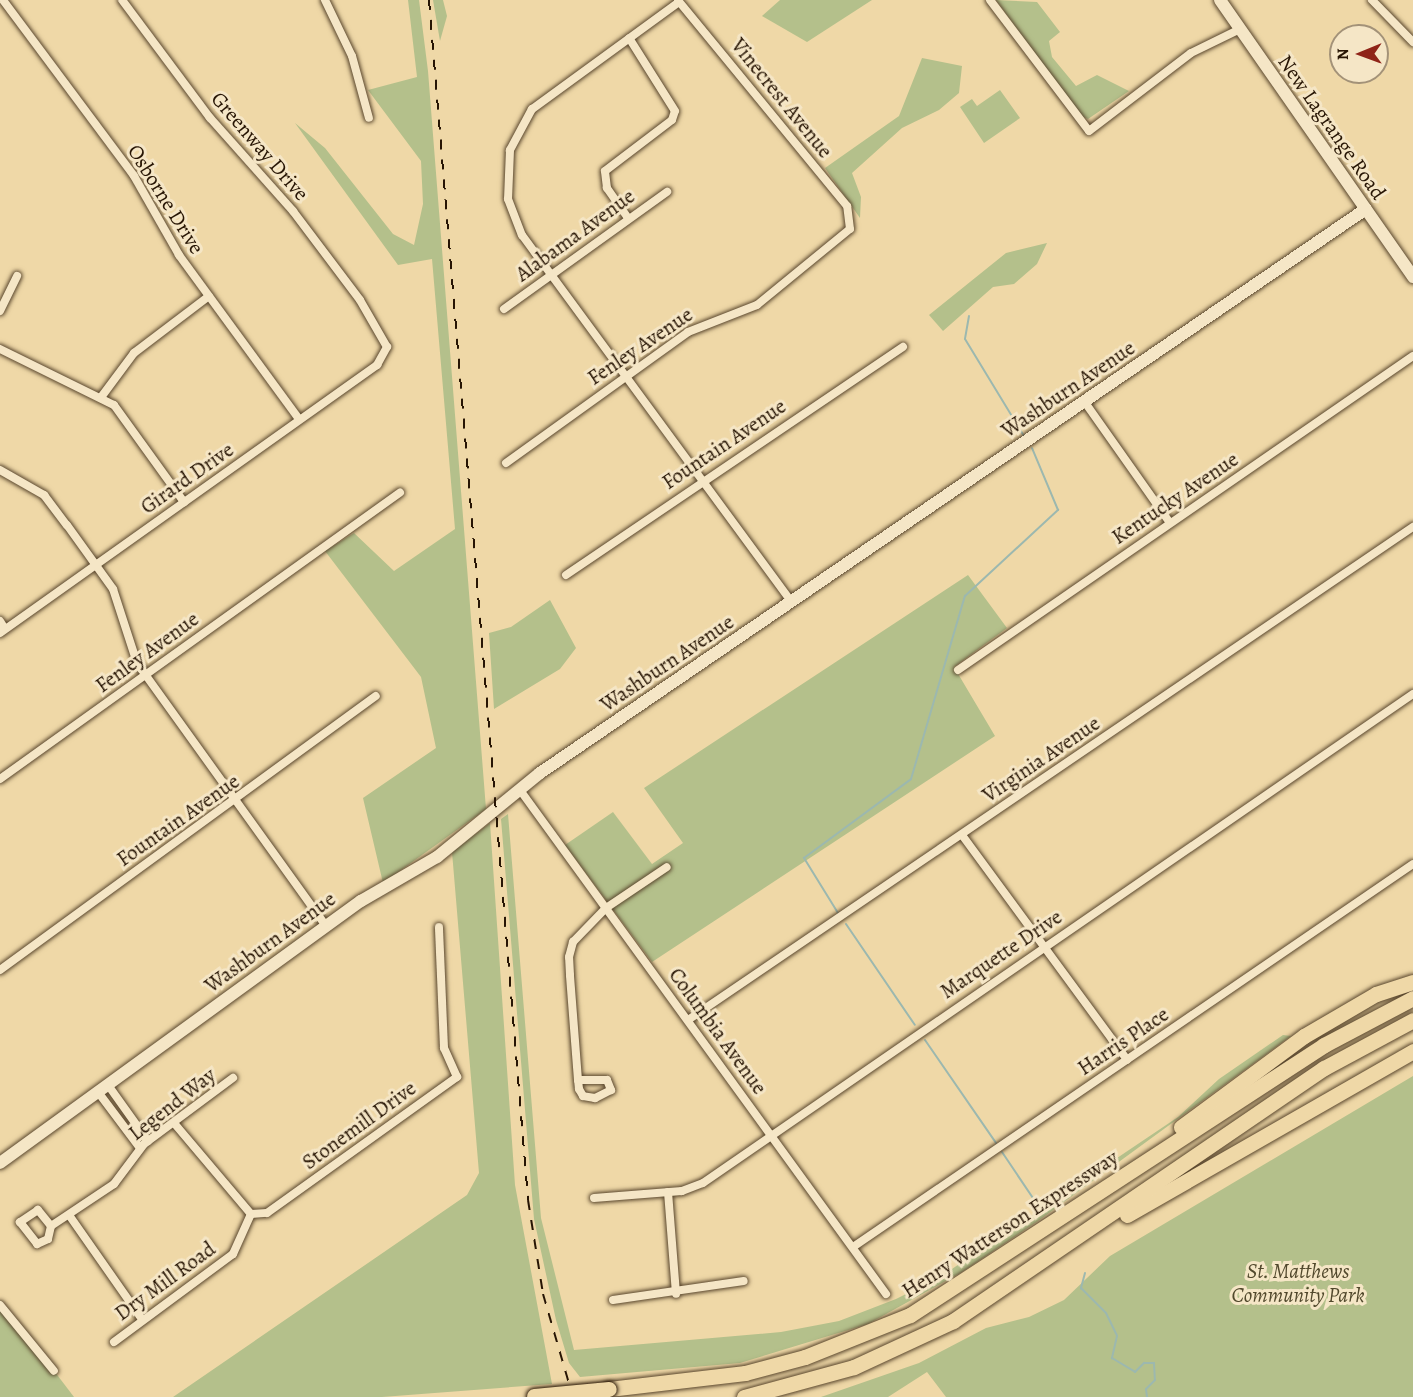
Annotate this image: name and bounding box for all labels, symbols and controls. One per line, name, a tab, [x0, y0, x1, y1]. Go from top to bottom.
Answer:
north arrow	[1329, 24, 1389, 84]
street label: Vinecrest Avenue	[726, 33, 838, 163]
street label: New Lagrange Road	[1273, 50, 1391, 204]
street label: Greenway Drive	[206, 86, 314, 206]
street label: Osborne Drive	[122, 140, 210, 258]
street label: Alabama Avenue	[510, 183, 640, 287]
street label: Fenley Avenue	[583, 302, 697, 390]
street label: Washburn Avenue	[996, 335, 1140, 443]
street label: Fountain Avenue	[657, 393, 791, 495]
street label: Girard Drive	[136, 437, 238, 519]
street label: Kentucky Avenue	[1107, 446, 1243, 550]
street label: Fenley Avenue	[91, 606, 203, 698]
street label: Washburn Avenue	[595, 609, 739, 717]
street label: Virginia Avenue	[977, 710, 1105, 808]
street label: Fountain Avenue	[112, 768, 244, 872]
street label: Washburn Avenue	[200, 886, 340, 998]
street label: Marquette Drive	[935, 904, 1067, 1004]
street label: Columbia Avenue	[664, 963, 772, 1099]
street label: Harris Place	[1073, 1001, 1173, 1081]
street label: Legend Way	[124, 1062, 220, 1146]
street label: Stonemill Drive	[297, 1075, 421, 1175]
street label: Henry Watterson Expressway	[897, 1145, 1123, 1303]
street label: Dry Mill Road	[110, 1236, 220, 1326]
park label: St. Matthews Community Park	[1231, 1258, 1365, 1308]

